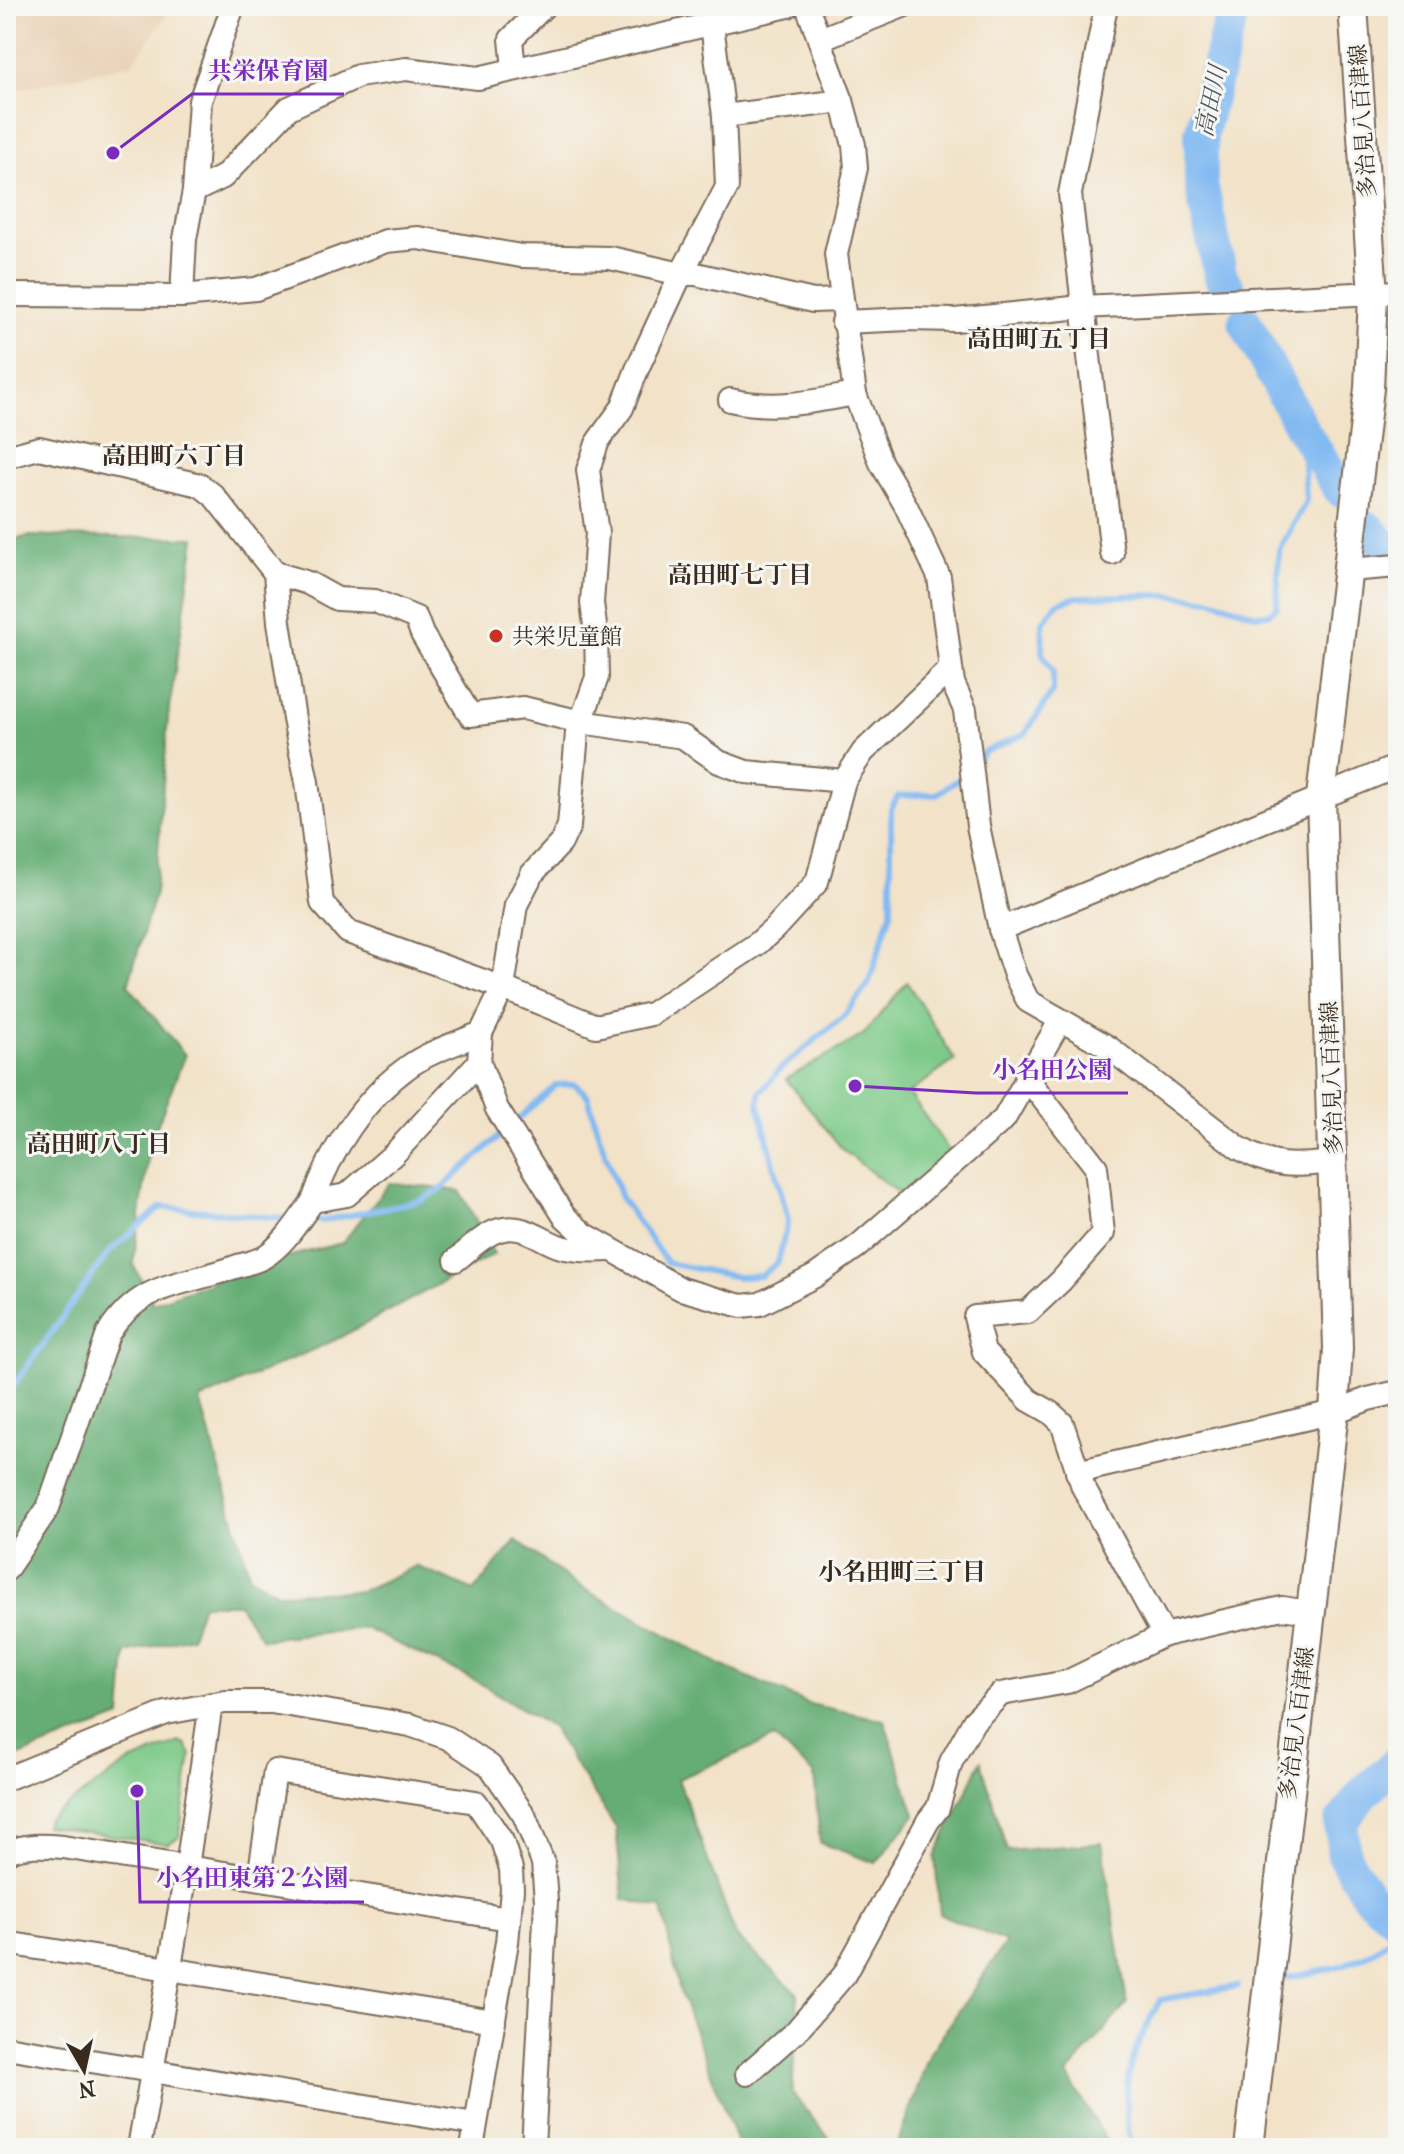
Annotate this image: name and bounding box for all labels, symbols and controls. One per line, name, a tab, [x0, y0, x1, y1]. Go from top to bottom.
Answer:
street label: 多治見八百津線	[1345, 43, 1381, 199]
callout: 共栄保育園	[192, 46, 344, 94]
text: 共栄保育園	[208, 57, 328, 85]
water label: 高田川	[1190, 60, 1233, 139]
district label: 高田町五丁目	[967, 325, 1111, 353]
district label: 高田町六丁目	[102, 442, 246, 470]
district label: 高田町七丁目	[668, 561, 812, 589]
place label: 共栄児童館	[512, 624, 622, 650]
marker: 共栄児童館	[487, 627, 505, 645]
street label: 多治見八百津線	[1316, 1001, 1348, 1155]
callout: 小名田公園	[976, 1045, 1128, 1093]
text: 小名田公園	[992, 1056, 1112, 1084]
district label: 高田町八丁目	[27, 1130, 171, 1158]
district label: 小名田町三丁目	[818, 1558, 986, 1586]
street label: 多治見八百津線	[1275, 1645, 1319, 1801]
callout: 小名田東第２公園	[140, 1854, 364, 1902]
text: 小名田東第２公園	[156, 1864, 348, 1892]
north arrow	[44, 2030, 124, 2110]
text: N	[76, 2075, 97, 2103]

